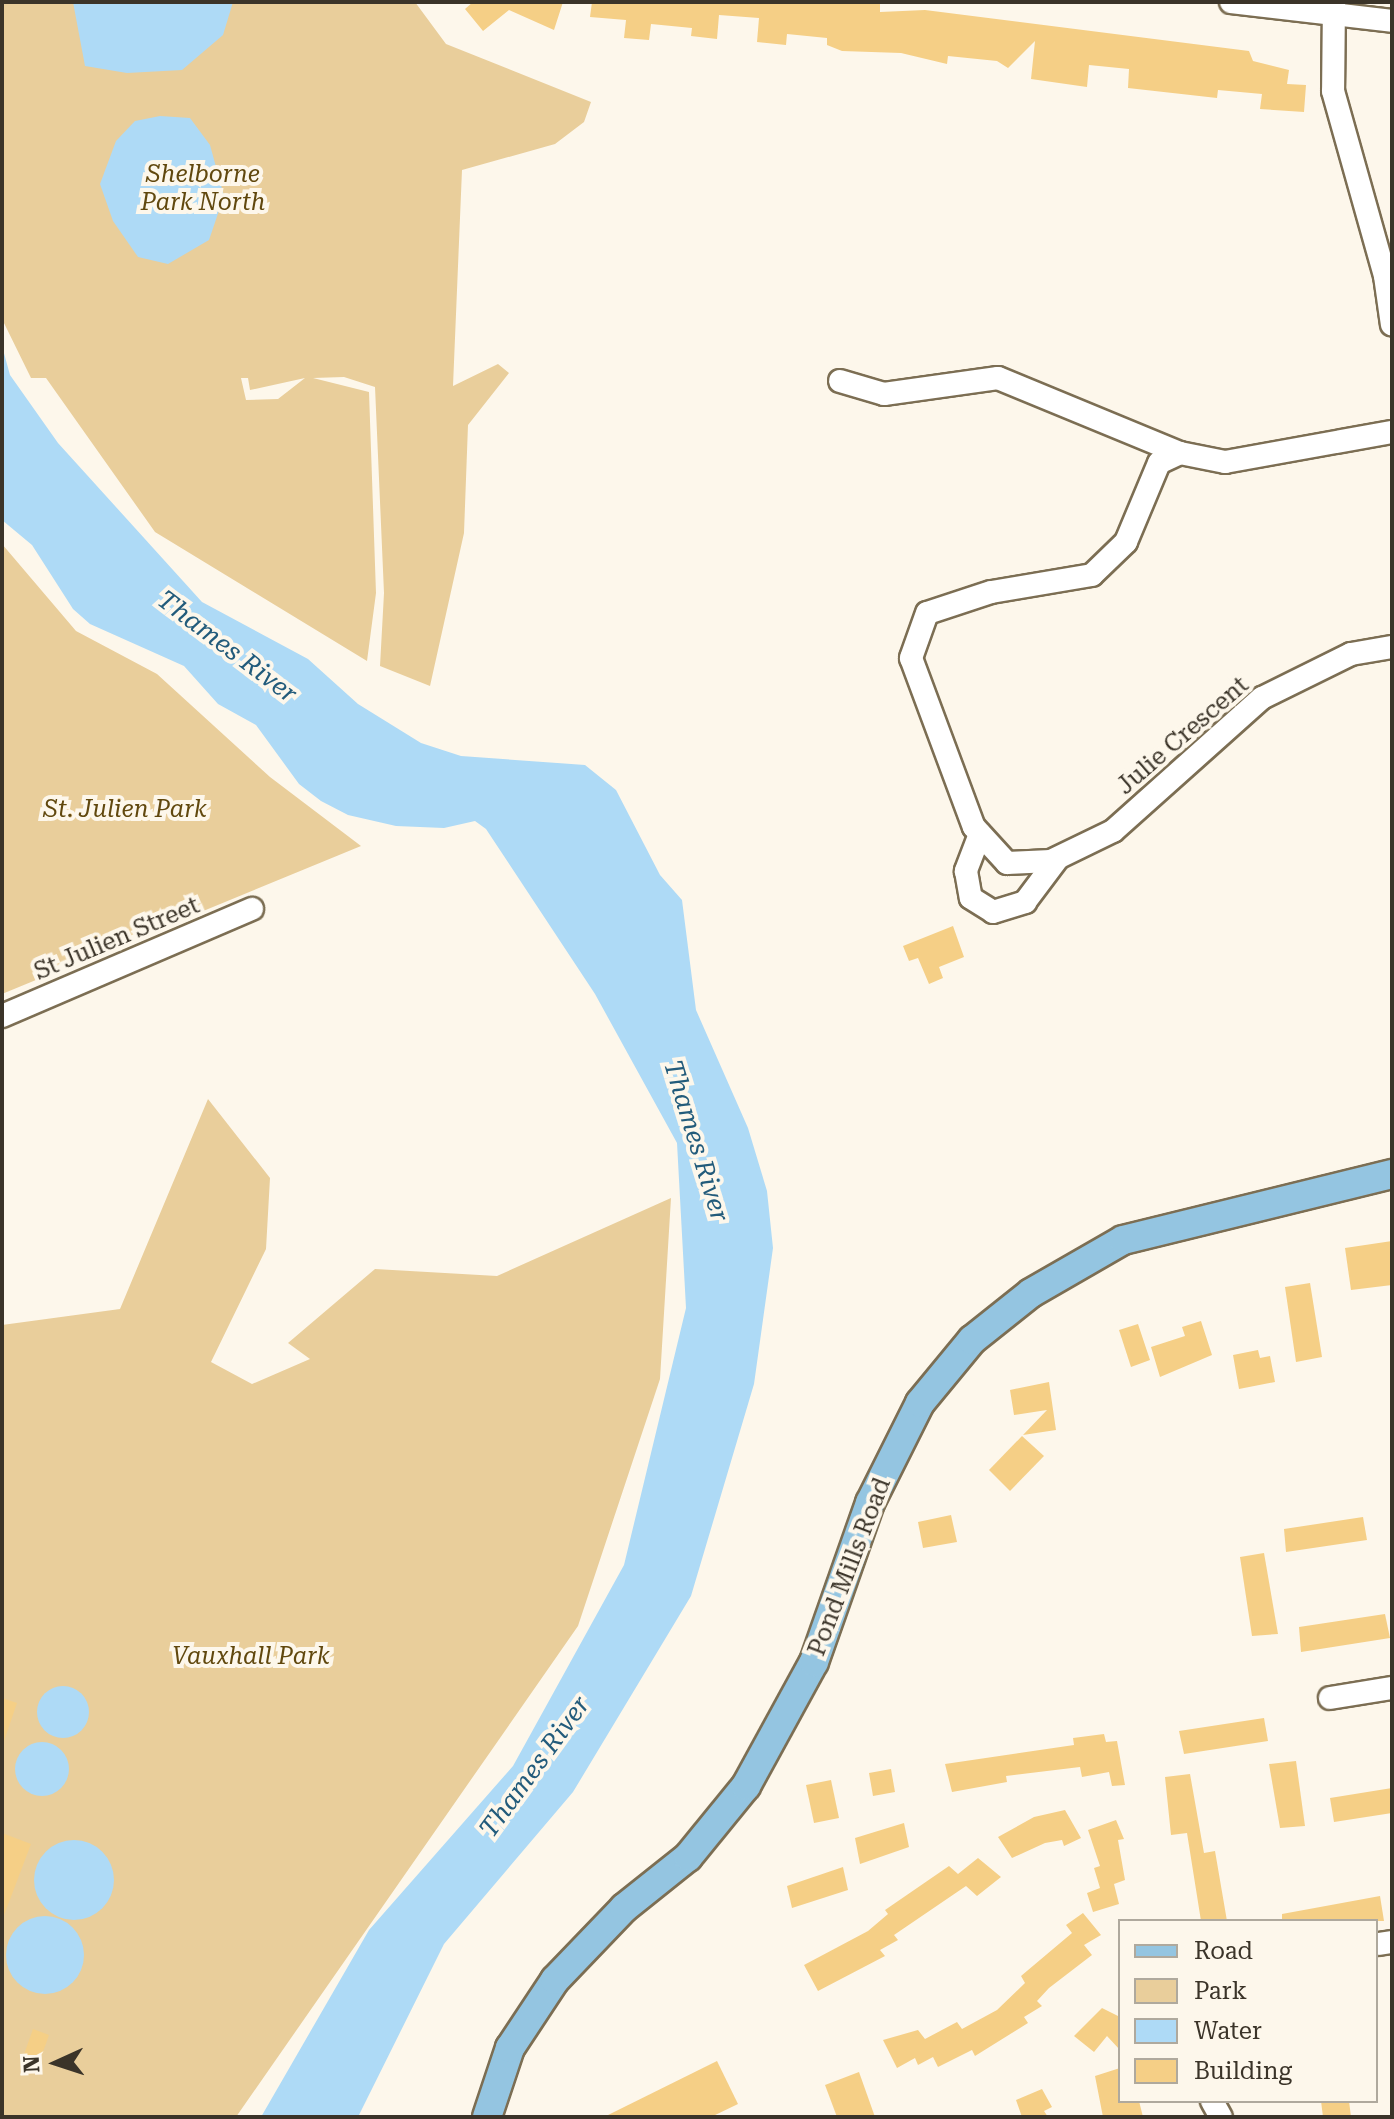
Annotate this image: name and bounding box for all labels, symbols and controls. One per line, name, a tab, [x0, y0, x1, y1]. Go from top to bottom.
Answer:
park label: Shelborne Park North	[141, 161, 265, 217]
water label: Thames River	[151, 584, 303, 710]
street label: Julie Crescent	[1111, 671, 1255, 801]
park label: St. Julien Park	[43, 796, 207, 824]
street label: St Julien Street	[30, 891, 204, 987]
water label: Thames River	[657, 1056, 735, 1226]
street label: Pond Mills Road	[803, 1474, 897, 1660]
park label: Vauxhall Park	[172, 1643, 330, 1671]
water label: Thames River	[473, 1690, 597, 1844]
legend	[1118, 1919, 1378, 2103]
text: Road	[1194, 1937, 1253, 1965]
text: Park	[1194, 1977, 1247, 2005]
text: Water	[1194, 2017, 1262, 2045]
north arrow	[16, 2023, 96, 2103]
text: N	[19, 2055, 44, 2073]
text: Building	[1194, 2057, 1292, 2085]

